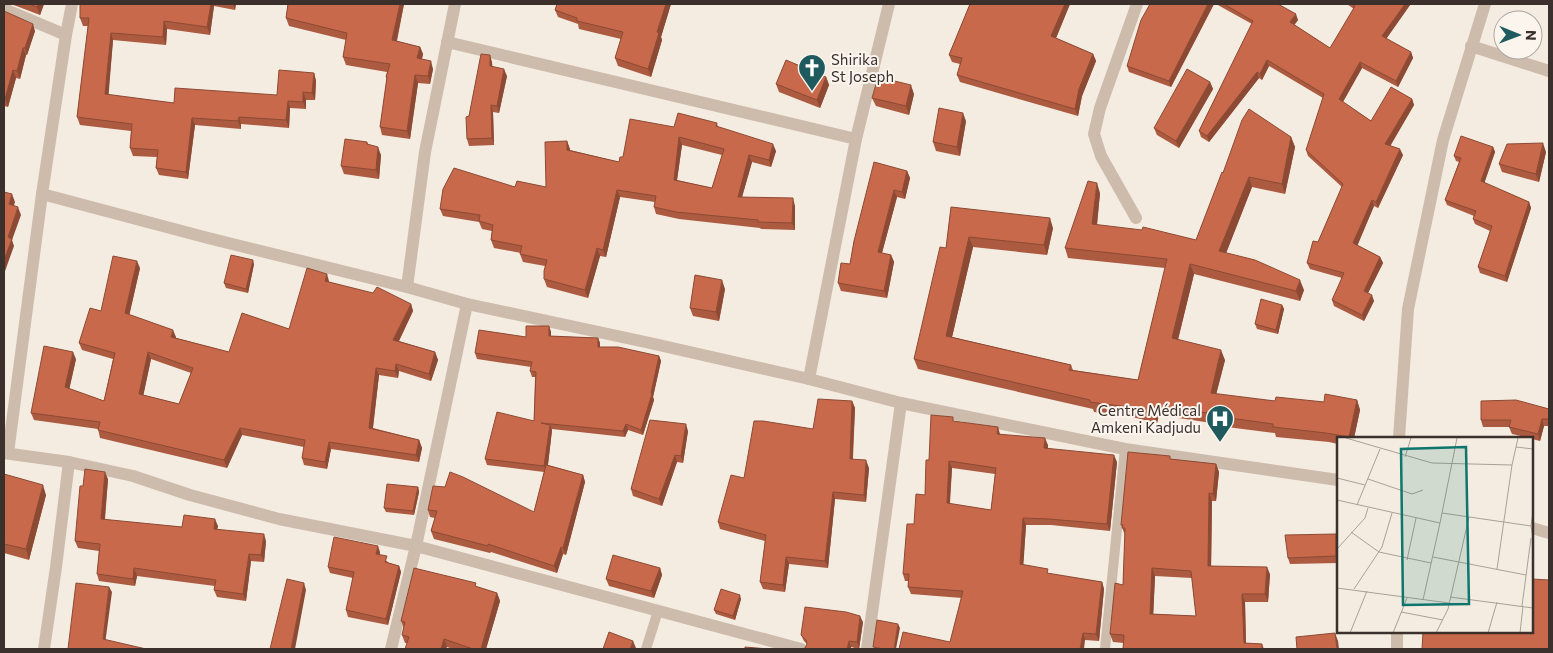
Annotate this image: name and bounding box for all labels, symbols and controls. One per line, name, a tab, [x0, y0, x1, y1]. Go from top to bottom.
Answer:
north arrow	[1493, 10, 1543, 60]
text: N	[1523, 30, 1540, 41]
place label: Shirika St Joseph	[831, 50, 894, 85]
church icon: Shirika St Joseph	[797, 53, 827, 92]
place label: Centre Médical Amkeni Kadjudu	[1091, 401, 1201, 436]
hospital icon: Centre Médical Amkeni Kadjudu	[1205, 404, 1235, 443]
inset map	[1337, 437, 1533, 633]

